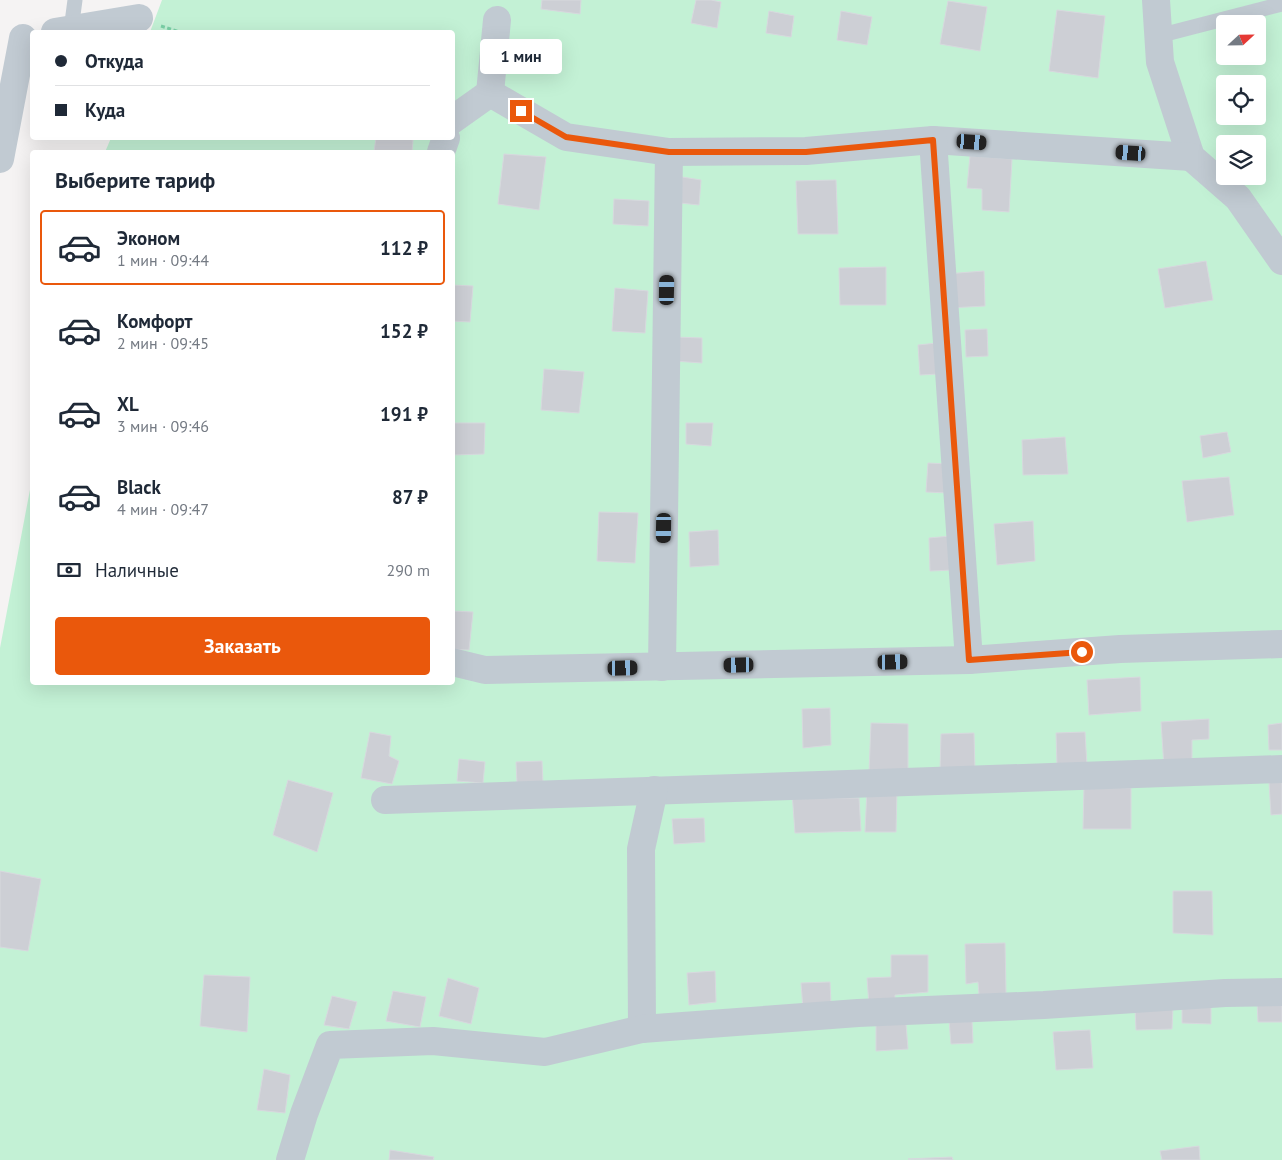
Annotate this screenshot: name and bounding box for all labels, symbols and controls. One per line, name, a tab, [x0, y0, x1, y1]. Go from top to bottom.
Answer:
north arrow	[1216, 15, 1266, 65]
map controls	[1216, 15, 1266, 185]
callout: 1 мин	[480, 38, 562, 74]
text: 1 мин	[500, 46, 542, 66]
text: Откуда	[85, 49, 144, 73]
button: locate	[1216, 75, 1266, 125]
text: Куда	[85, 98, 125, 122]
route end	[510, 100, 532, 122]
car	[956, 133, 987, 151]
button: layers	[1216, 135, 1266, 185]
car	[1115, 144, 1146, 162]
text: Выберите тариф	[55, 166, 215, 194]
icon: car	[57, 225, 102, 270]
text: Эконом	[117, 226, 180, 250]
text: 112 ₽	[380, 236, 428, 260]
text: 1 мин · 09:44	[117, 250, 209, 270]
car	[659, 275, 674, 305]
icon: car	[57, 308, 102, 353]
text: Комфорт	[117, 309, 193, 333]
text: 152 ₽	[380, 319, 428, 343]
text: 2 мин · 09:45	[117, 333, 209, 353]
icon: car	[57, 391, 102, 436]
text: XL	[117, 392, 139, 416]
text: 191 ₽	[380, 402, 428, 426]
text: 3 мин · 09:46	[117, 416, 209, 436]
icon: car	[57, 474, 102, 519]
text: Black	[117, 475, 161, 499]
text: 87 ₽	[392, 485, 428, 509]
text: 4 мин · 09:47	[117, 499, 209, 519]
car	[656, 513, 671, 543]
icon: cash	[55, 556, 83, 584]
text: Наличные	[95, 558, 179, 582]
text: 290 m	[387, 560, 430, 580]
button: Заказать	[55, 617, 430, 675]
route start	[1071, 641, 1093, 663]
car	[877, 654, 908, 670]
car	[723, 657, 754, 673]
car	[607, 660, 638, 676]

